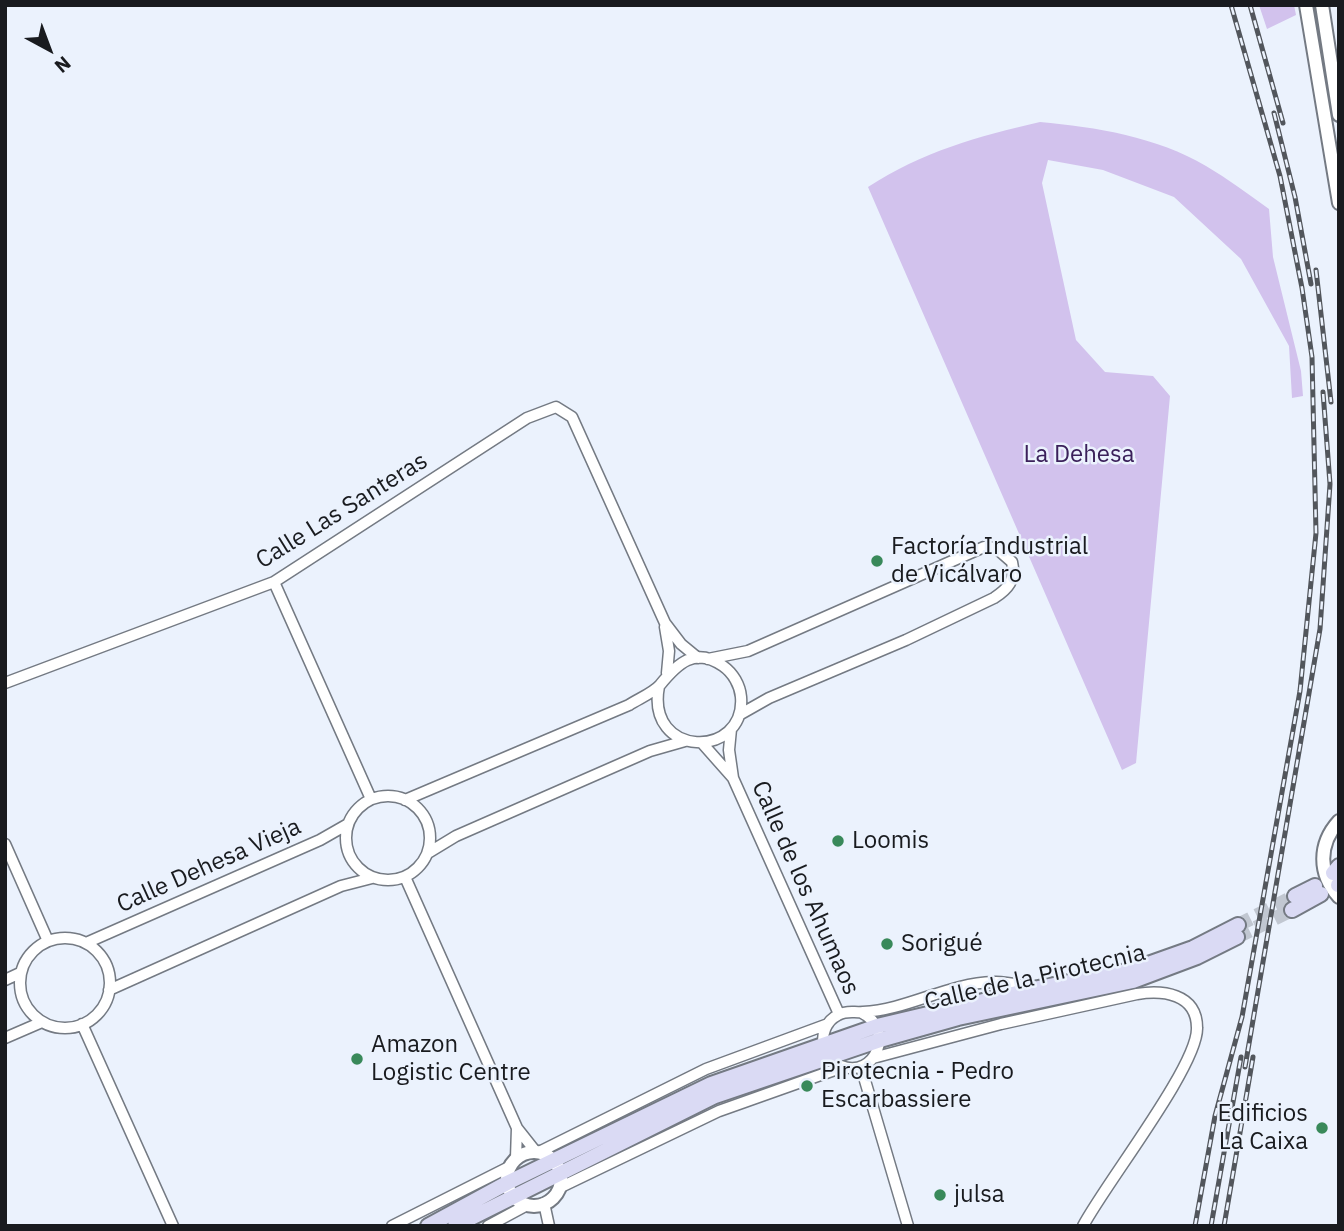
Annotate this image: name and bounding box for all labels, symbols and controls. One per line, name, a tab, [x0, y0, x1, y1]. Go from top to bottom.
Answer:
north arrow	[14, 14, 84, 84]
text: N	[50, 51, 76, 78]
park label: La Dehesa	[1023, 441, 1135, 469]
street label: Calle Las Santeras	[251, 447, 433, 575]
place label: Factoría Industrial de Vicálvaro	[891, 533, 1088, 589]
marker: Factoría Industrial de Vicálvaro	[869, 553, 885, 569]
street label: Calle de los Ahumaos	[745, 777, 865, 999]
street label: Calle Dehesa Vieja	[113, 813, 305, 919]
place label: Loomis	[852, 827, 929, 855]
marker: Loomis	[830, 833, 846, 849]
place label: Sorigué	[901, 930, 983, 958]
marker: Sorigué	[879, 936, 895, 952]
street label: Calle de la Pirotecnia	[922, 939, 1148, 1017]
place label: Amazon Logistic Centre	[371, 1031, 531, 1087]
marker: Amazon Logistic Centre	[349, 1051, 365, 1067]
place label: Pirotecnia - Pedro Escarbassiere	[821, 1058, 1014, 1114]
marker: Pirotecnia - Pedro Escarbassiere	[799, 1078, 815, 1094]
place label: Edificios La Caixa	[1218, 1100, 1308, 1156]
marker: Edificios La Caixa	[1314, 1120, 1330, 1136]
place label: julsa	[954, 1181, 1005, 1209]
marker: julsa	[932, 1187, 948, 1203]

